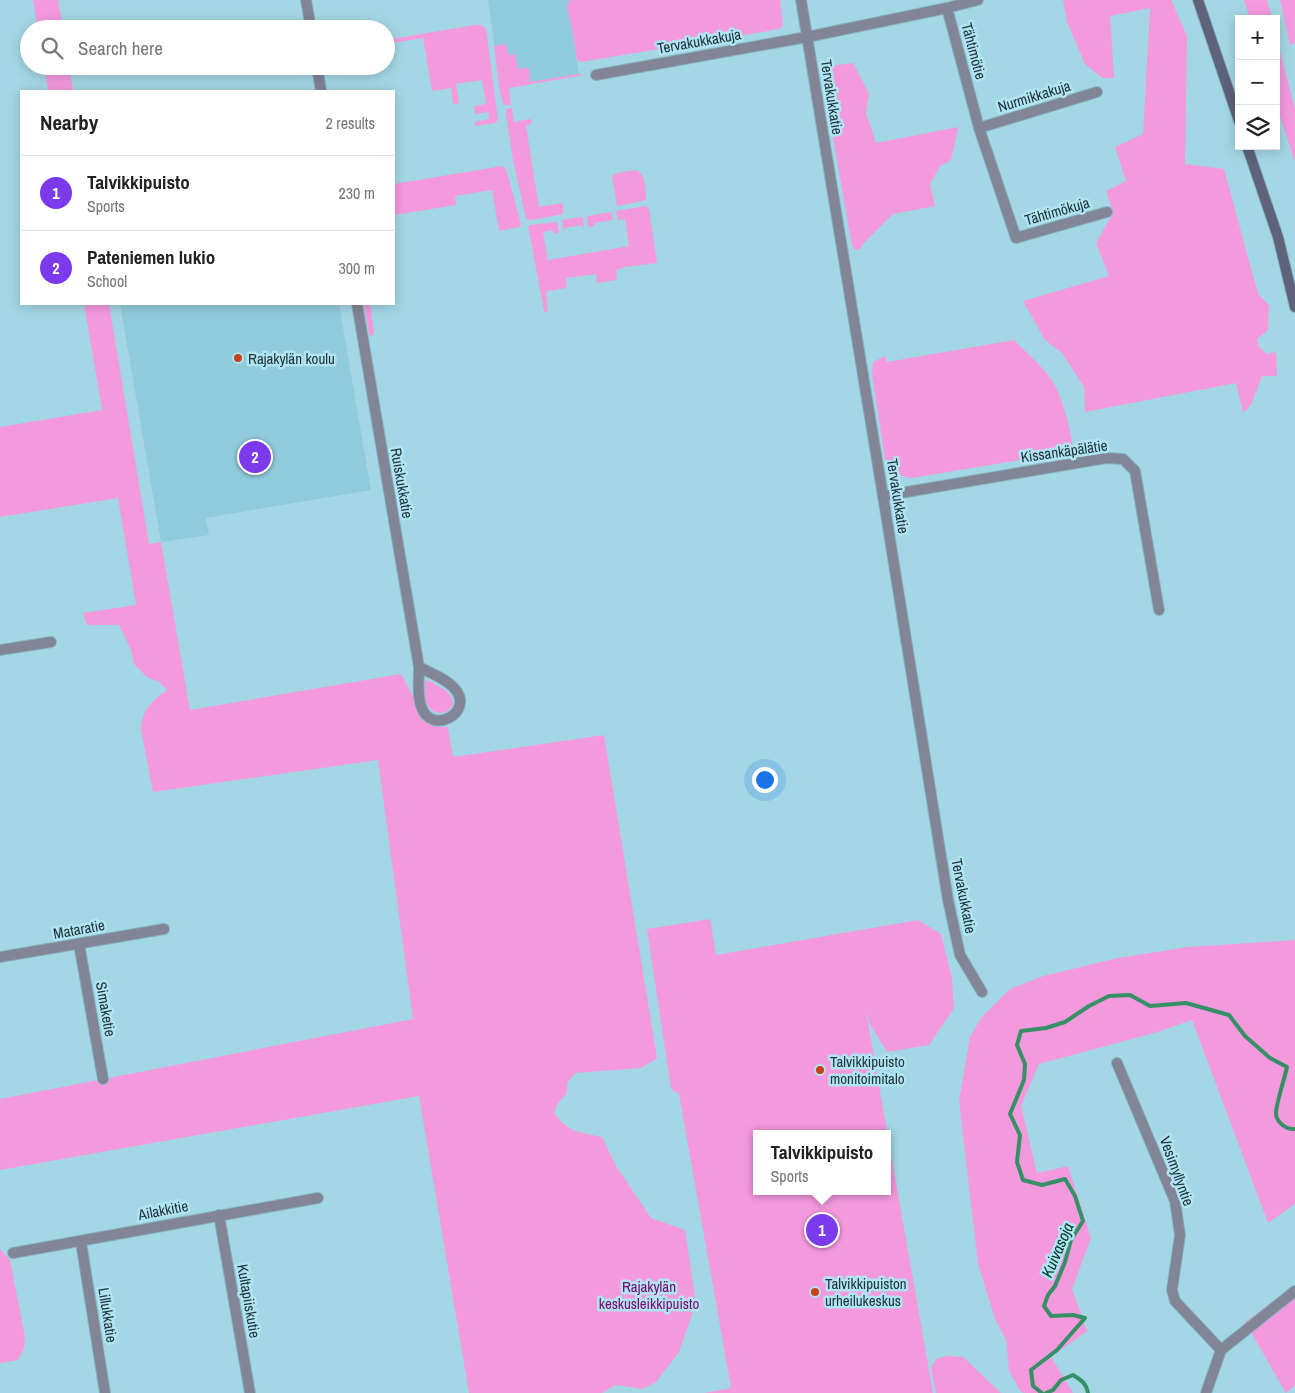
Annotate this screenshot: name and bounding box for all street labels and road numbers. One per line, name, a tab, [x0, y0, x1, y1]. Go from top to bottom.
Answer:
street label: Tähtimötie	[956, 20, 992, 82]
street label: Tervakukkakuja	[655, 23, 743, 59]
street label: Tervakukkatie	[816, 58, 848, 136]
street label: Nurmikkakuja	[995, 75, 1073, 117]
street label: Tähtimökuja	[1022, 192, 1092, 230]
street label: Kissankäpälätie	[1019, 434, 1109, 467]
street label: Ruiskukkatie	[385, 446, 419, 520]
street label: Tervakukkatie	[882, 457, 914, 535]
street label: Tervakukkatie	[946, 857, 982, 935]
street label: Mataratie	[52, 914, 107, 944]
street label: Simaketie	[91, 980, 121, 1038]
street label: Vesimyllyntie	[1155, 1133, 1199, 1209]
street label: Ailakkitie	[135, 1195, 190, 1225]
street label: Kultapiiskutie	[232, 1262, 266, 1340]
street label: Lillukkatie	[93, 1286, 123, 1344]

